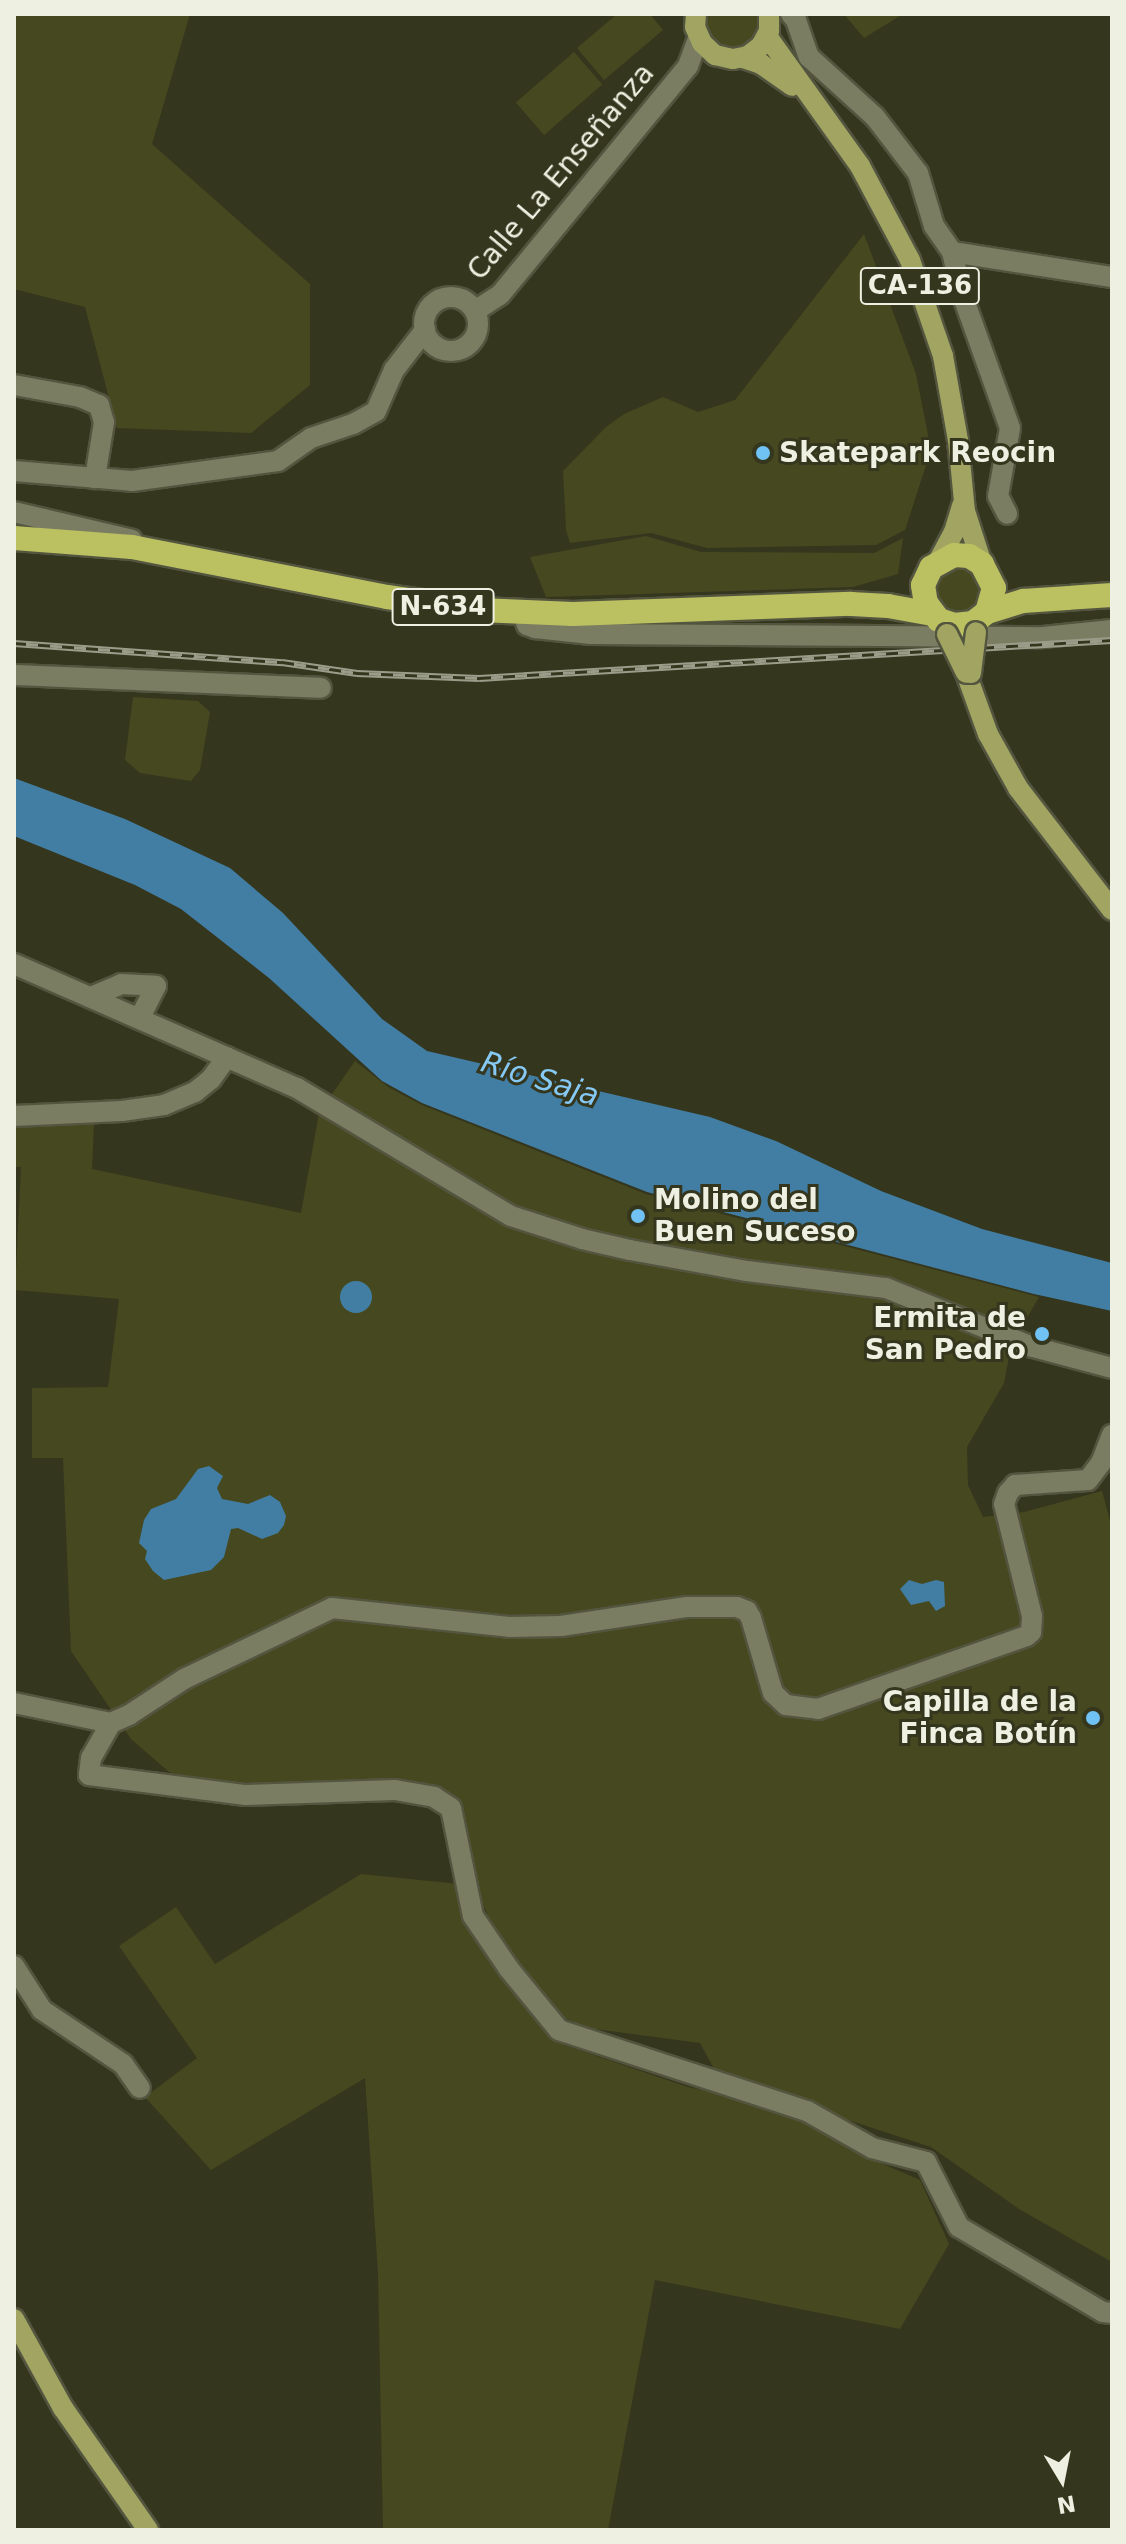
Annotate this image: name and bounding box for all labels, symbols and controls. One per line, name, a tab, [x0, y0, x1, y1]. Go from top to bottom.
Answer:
street label: Calle La Enseñanza	[461, 57, 661, 287]
road number: CA-136	[858, 264, 982, 308]
place label: Skatepark Reocin	[779, 436, 1056, 470]
marker: Skatepark Reocin	[754, 444, 772, 462]
road number: N-634	[391, 585, 495, 629]
water label: Río Saja	[477, 1044, 603, 1114]
place label: Molino del Buen Suceso	[654, 1183, 856, 1249]
marker: Molino del Buen Suceso	[629, 1207, 647, 1225]
place label: Ermita de San Pedro	[865, 1301, 1026, 1367]
marker: Ermita de San Pedro	[1033, 1325, 1051, 1343]
place label: Capilla de la Finca Botín	[883, 1685, 1077, 1751]
marker: Capilla de la Finca Botín	[1084, 1709, 1102, 1727]
north arrow	[1022, 2440, 1102, 2520]
text: N	[1055, 2490, 1078, 2518]

